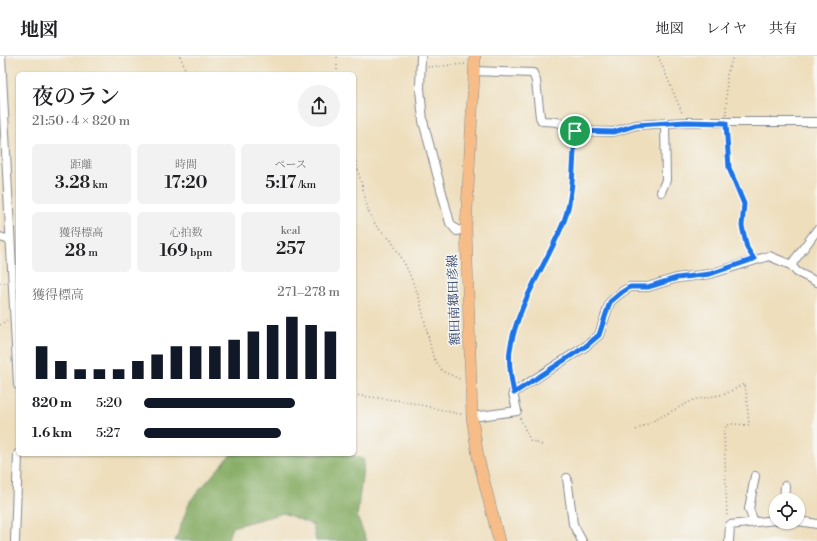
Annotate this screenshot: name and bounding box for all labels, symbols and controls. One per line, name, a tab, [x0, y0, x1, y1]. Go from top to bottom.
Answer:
text: 地図	[20, 18, 58, 42]
text: 地図	[656, 20, 684, 38]
text: レイヤ	[706, 20, 747, 38]
text: 共有	[769, 20, 797, 38]
text: 夜のラン	[32, 84, 120, 111]
button: share	[298, 85, 340, 127]
text: 21:50 · 4 × 820 m	[32, 113, 130, 129]
pin	[558, 114, 592, 148]
icon: arrive	[564, 120, 586, 142]
text: 距離	[70, 158, 92, 172]
text: 時間	[175, 158, 197, 172]
text: ペース	[274, 158, 307, 172]
text: 3.28	[55, 172, 90, 194]
text: 17:20	[164, 172, 208, 194]
text: 5:17	[265, 172, 296, 194]
text: km	[90, 178, 108, 192]
text: /km	[296, 178, 316, 192]
text: kcal	[281, 224, 301, 238]
text: 獲得標高	[59, 226, 103, 240]
text: 心拍数	[169, 226, 202, 240]
text: 257	[276, 238, 305, 260]
text: 28	[65, 240, 86, 262]
text: 169	[160, 240, 188, 262]
text: m	[86, 246, 98, 260]
text: bpm	[188, 246, 212, 260]
street label: 額田南郷田彦線	[444, 254, 464, 346]
text: 271–278 m	[277, 284, 340, 300]
text: 獲得標高	[32, 287, 84, 303]
text: 820 m	[32, 395, 72, 411]
text: 5:20	[96, 395, 122, 411]
text: 1.6 km	[32, 425, 72, 441]
text: 5:27	[96, 425, 120, 441]
map controls	[769, 493, 805, 529]
button: locate	[769, 493, 805, 529]

